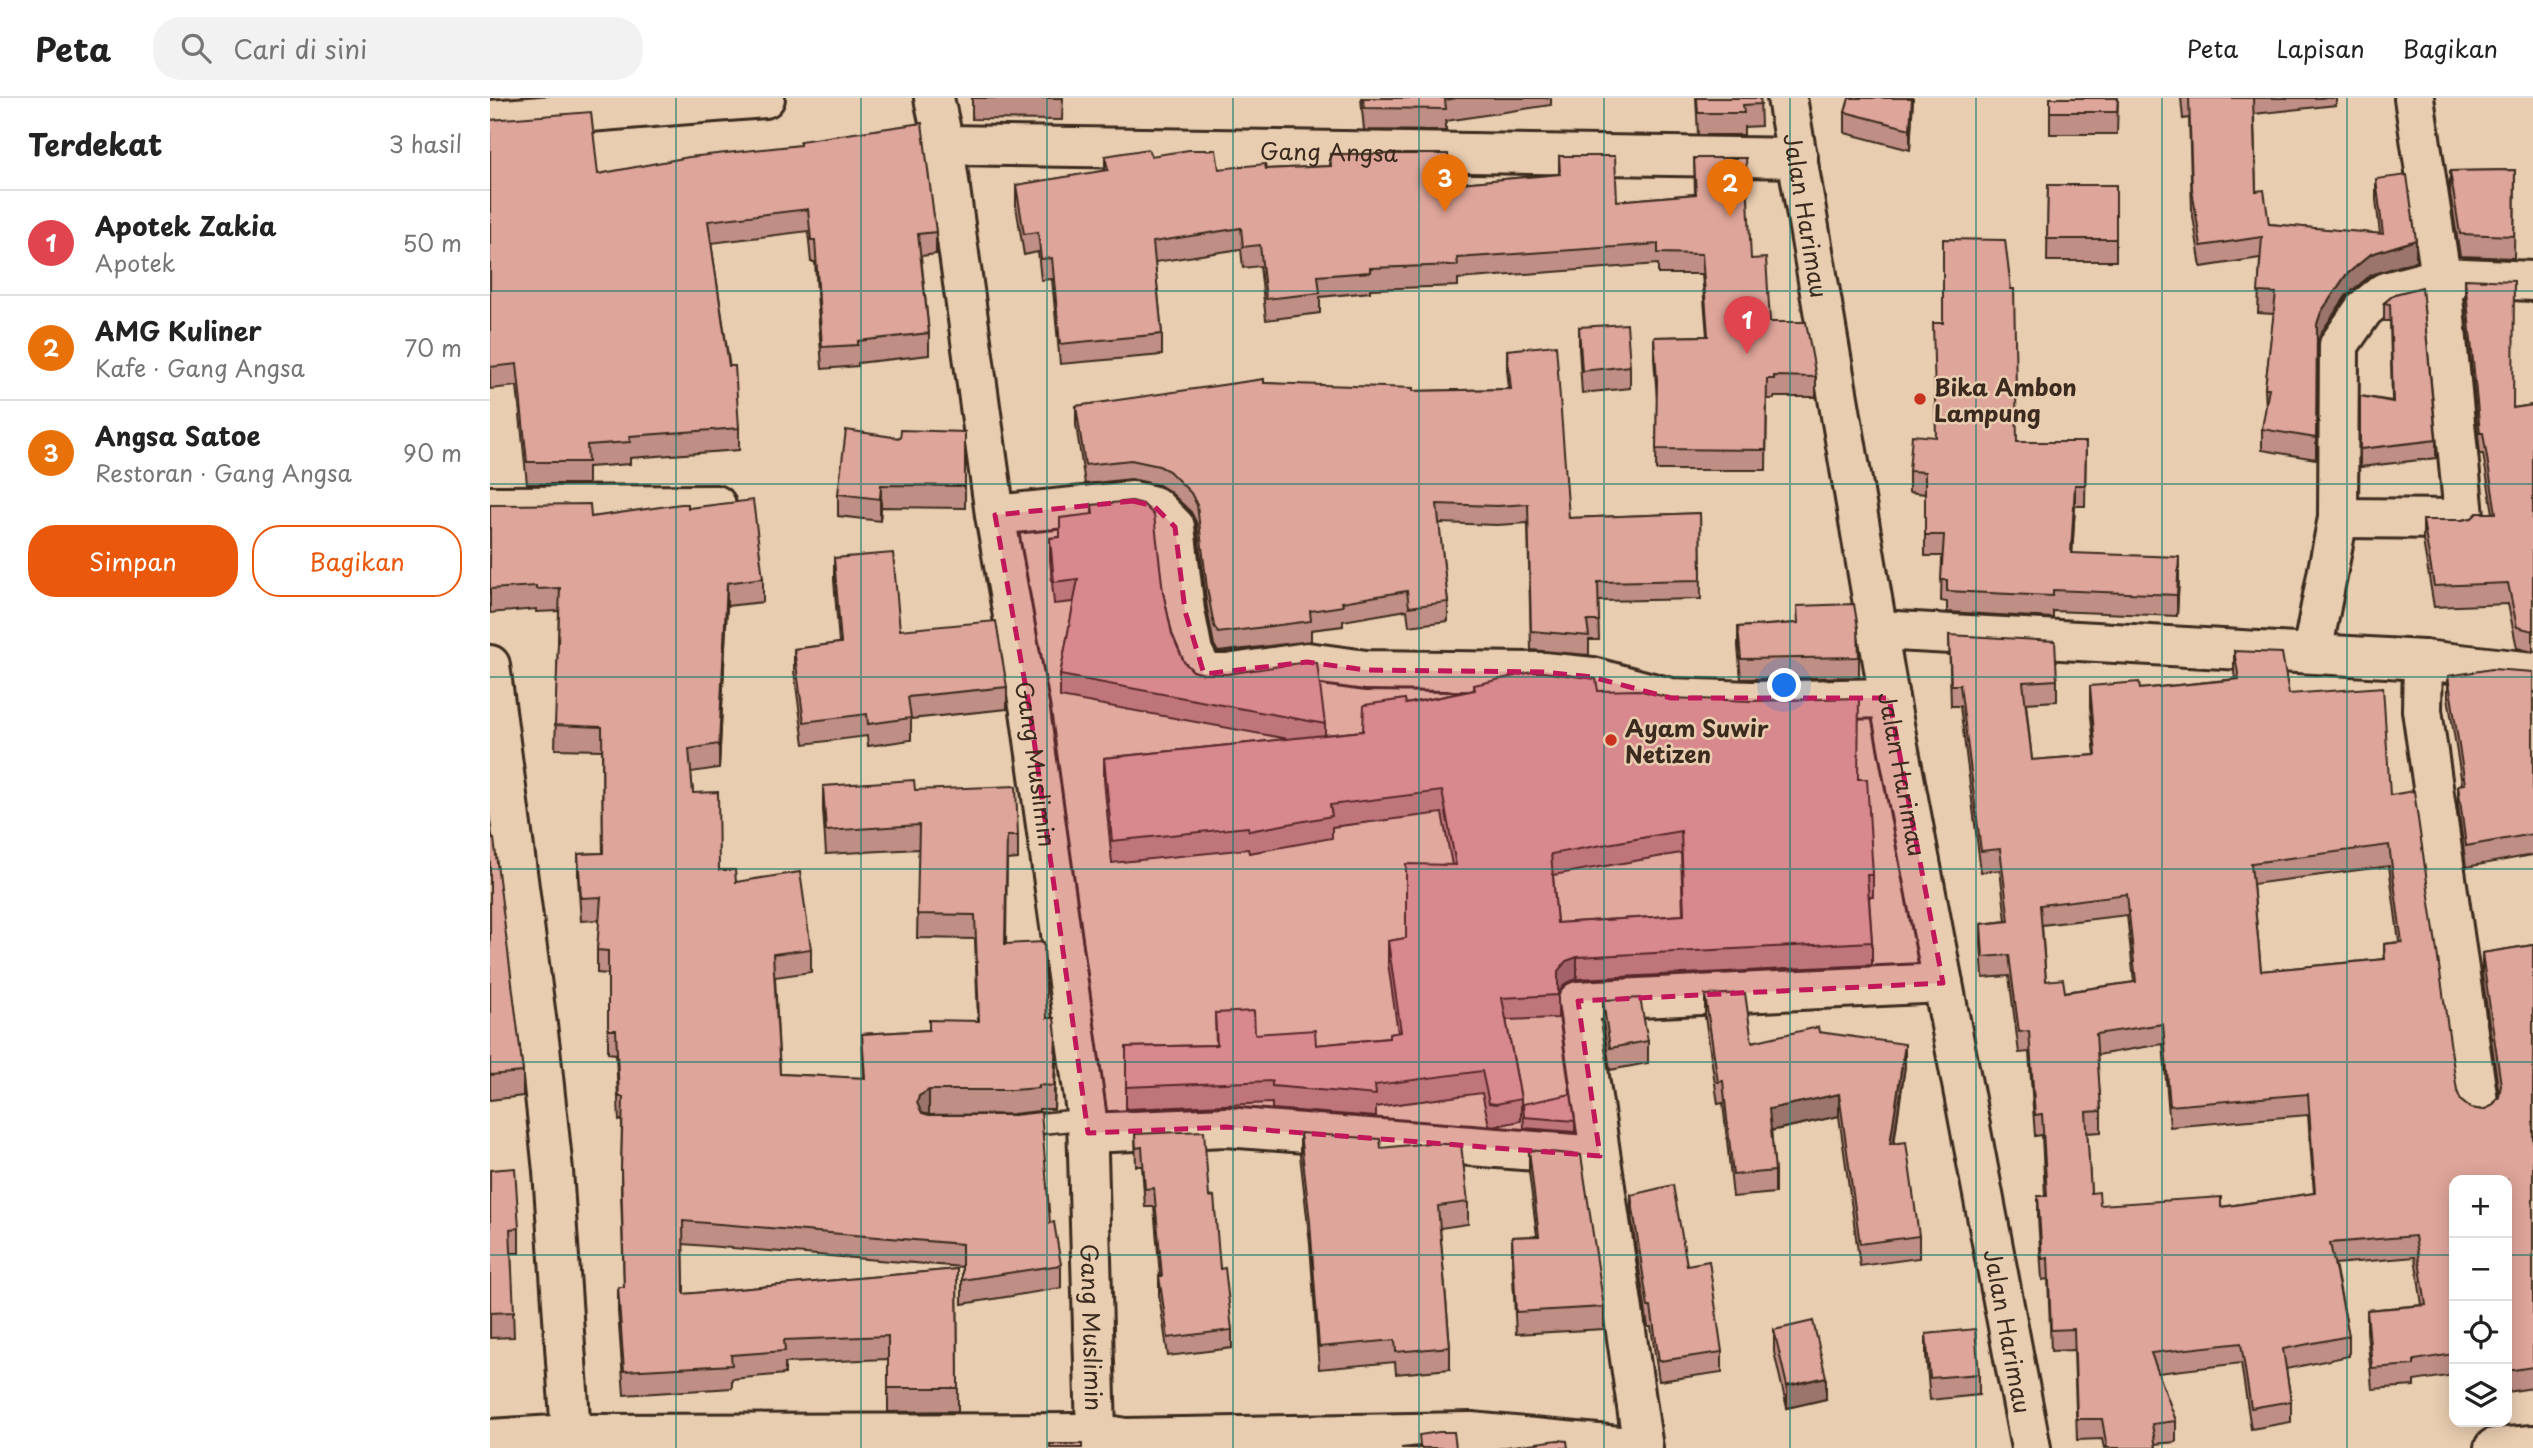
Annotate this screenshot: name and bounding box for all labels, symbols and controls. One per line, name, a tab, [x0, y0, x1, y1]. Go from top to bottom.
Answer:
search box	[153, 17, 643, 80]
text: Peta	[35, 23, 111, 73]
icon: search	[177, 29, 215, 67]
text: Cari di sini	[233, 29, 367, 68]
text: Peta	[2187, 30, 2238, 66]
text: Lapisan	[2276, 30, 2365, 66]
text: Bagikan	[2403, 30, 2498, 66]
text: Terdekat	[28, 121, 163, 166]
text: 3 hasil	[389, 126, 462, 161]
street label: Jalan Harimau	[1776, 130, 1838, 300]
street label: Gang Angsa	[1260, 132, 1399, 169]
pin: 3	[1422, 154, 1468, 212]
pin: 2	[1707, 159, 1753, 217]
text: Apotek Zakia	[95, 206, 277, 245]
text: 1	[46, 225, 57, 260]
text: 50 m	[402, 225, 462, 260]
text: Apotek	[95, 245, 176, 280]
pin: 1	[1724, 296, 1770, 354]
text: AMG Kuliner	[95, 311, 262, 350]
text: 2	[43, 330, 59, 365]
text: 70 m	[404, 330, 462, 365]
text: Kafe · Gang Angsa	[95, 350, 305, 385]
place label: Bika Ambon Lampung	[1934, 369, 2077, 430]
marker: Bika Ambon Lampung	[1912, 391, 1928, 407]
text: Angsa Satoe	[95, 416, 261, 455]
text: 3	[43, 435, 59, 470]
text: 90 m	[403, 435, 462, 470]
text: Restoran · Gang Angsa	[95, 455, 352, 490]
button: Simpan	[28, 525, 238, 597]
button: Bagikan	[252, 525, 462, 597]
your location	[1767, 668, 1801, 702]
street label: Gang Muslimin	[1007, 678, 1066, 849]
street label: Jalan Harimau	[1871, 689, 1936, 859]
place label: Ayam Suwir Netizen	[1625, 710, 1769, 771]
marker: Ayam Suwir Netizen	[1603, 732, 1619, 748]
map controls	[2449, 1175, 2512, 1427]
button: +	[2449, 1175, 2512, 1238]
button: −	[2449, 1238, 2512, 1301]
street label: Gang Muslimin	[1073, 1243, 1113, 1411]
street label: Jalan Harimau	[1976, 1246, 2042, 1416]
button: locate	[2449, 1301, 2512, 1364]
button: layers	[2449, 1364, 2512, 1427]

